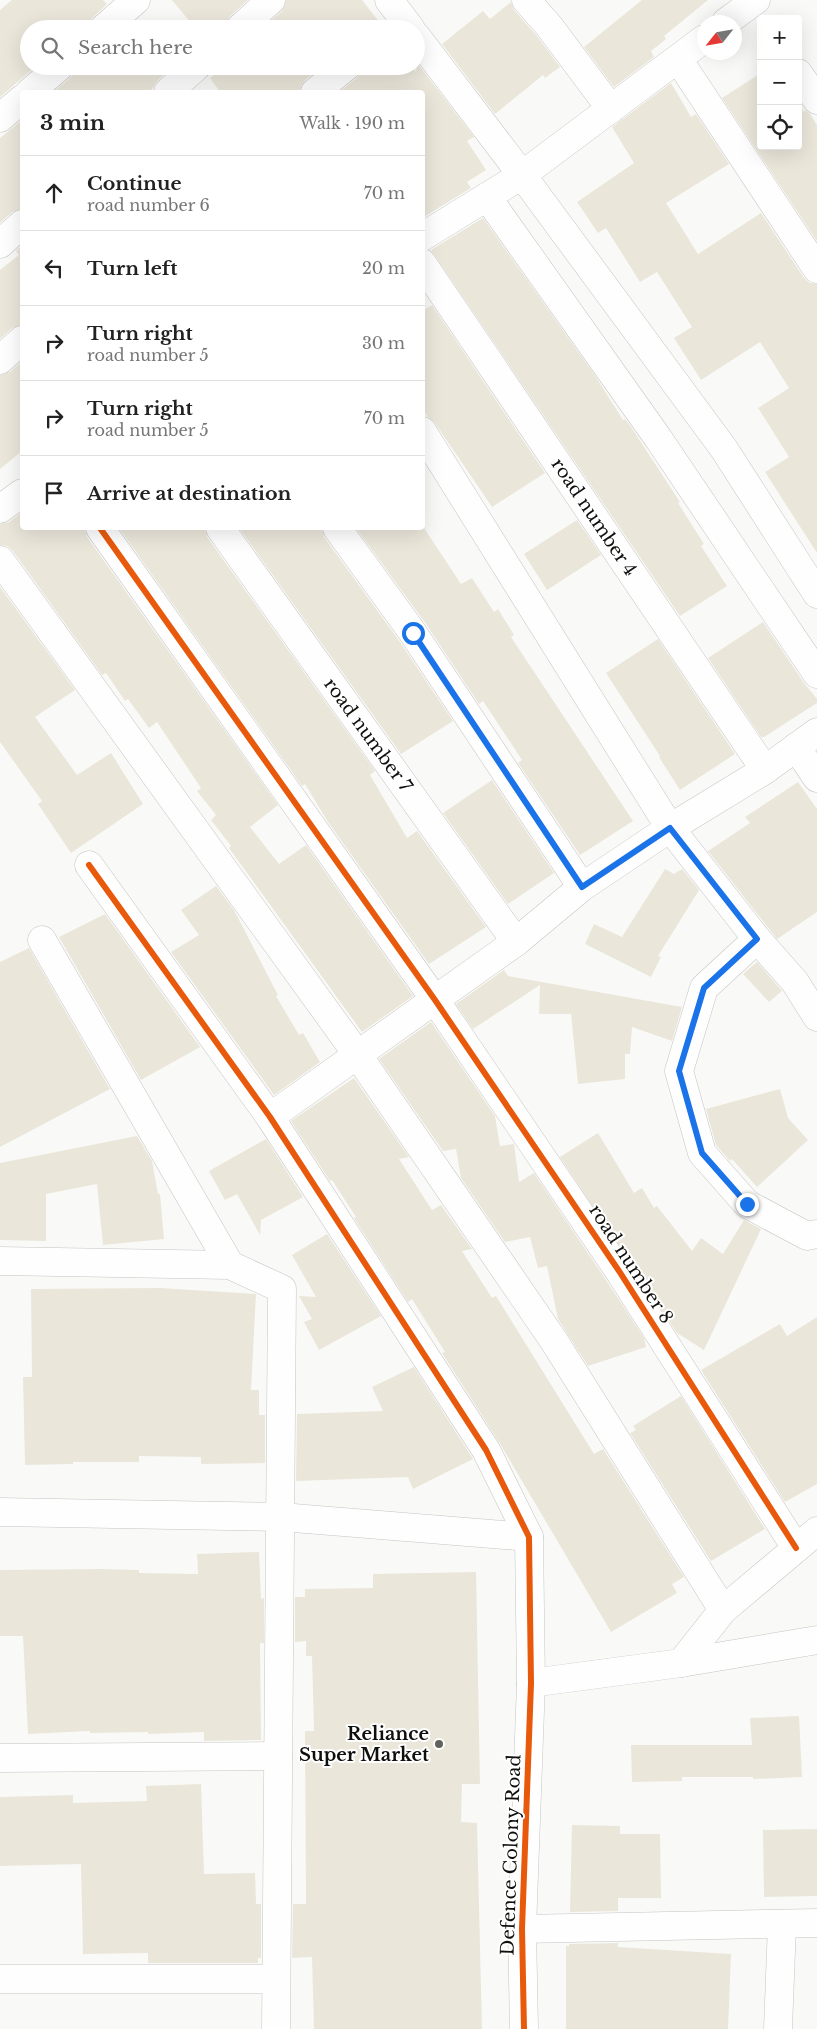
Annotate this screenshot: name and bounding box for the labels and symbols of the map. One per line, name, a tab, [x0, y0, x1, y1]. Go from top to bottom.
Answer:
north arrow	[697, 15, 742, 60]
street label: road number 4	[547, 454, 641, 580]
route start	[402, 622, 425, 645]
street label: road number 7	[319, 674, 417, 797]
route end	[736, 1193, 759, 1216]
street label: road number 8	[584, 1200, 678, 1328]
place label: Reliance Super Market	[299, 1723, 429, 1766]
marker: Reliance Super Market	[433, 1738, 445, 1750]
street label: Defence Colony Road	[496, 1754, 526, 1956]

